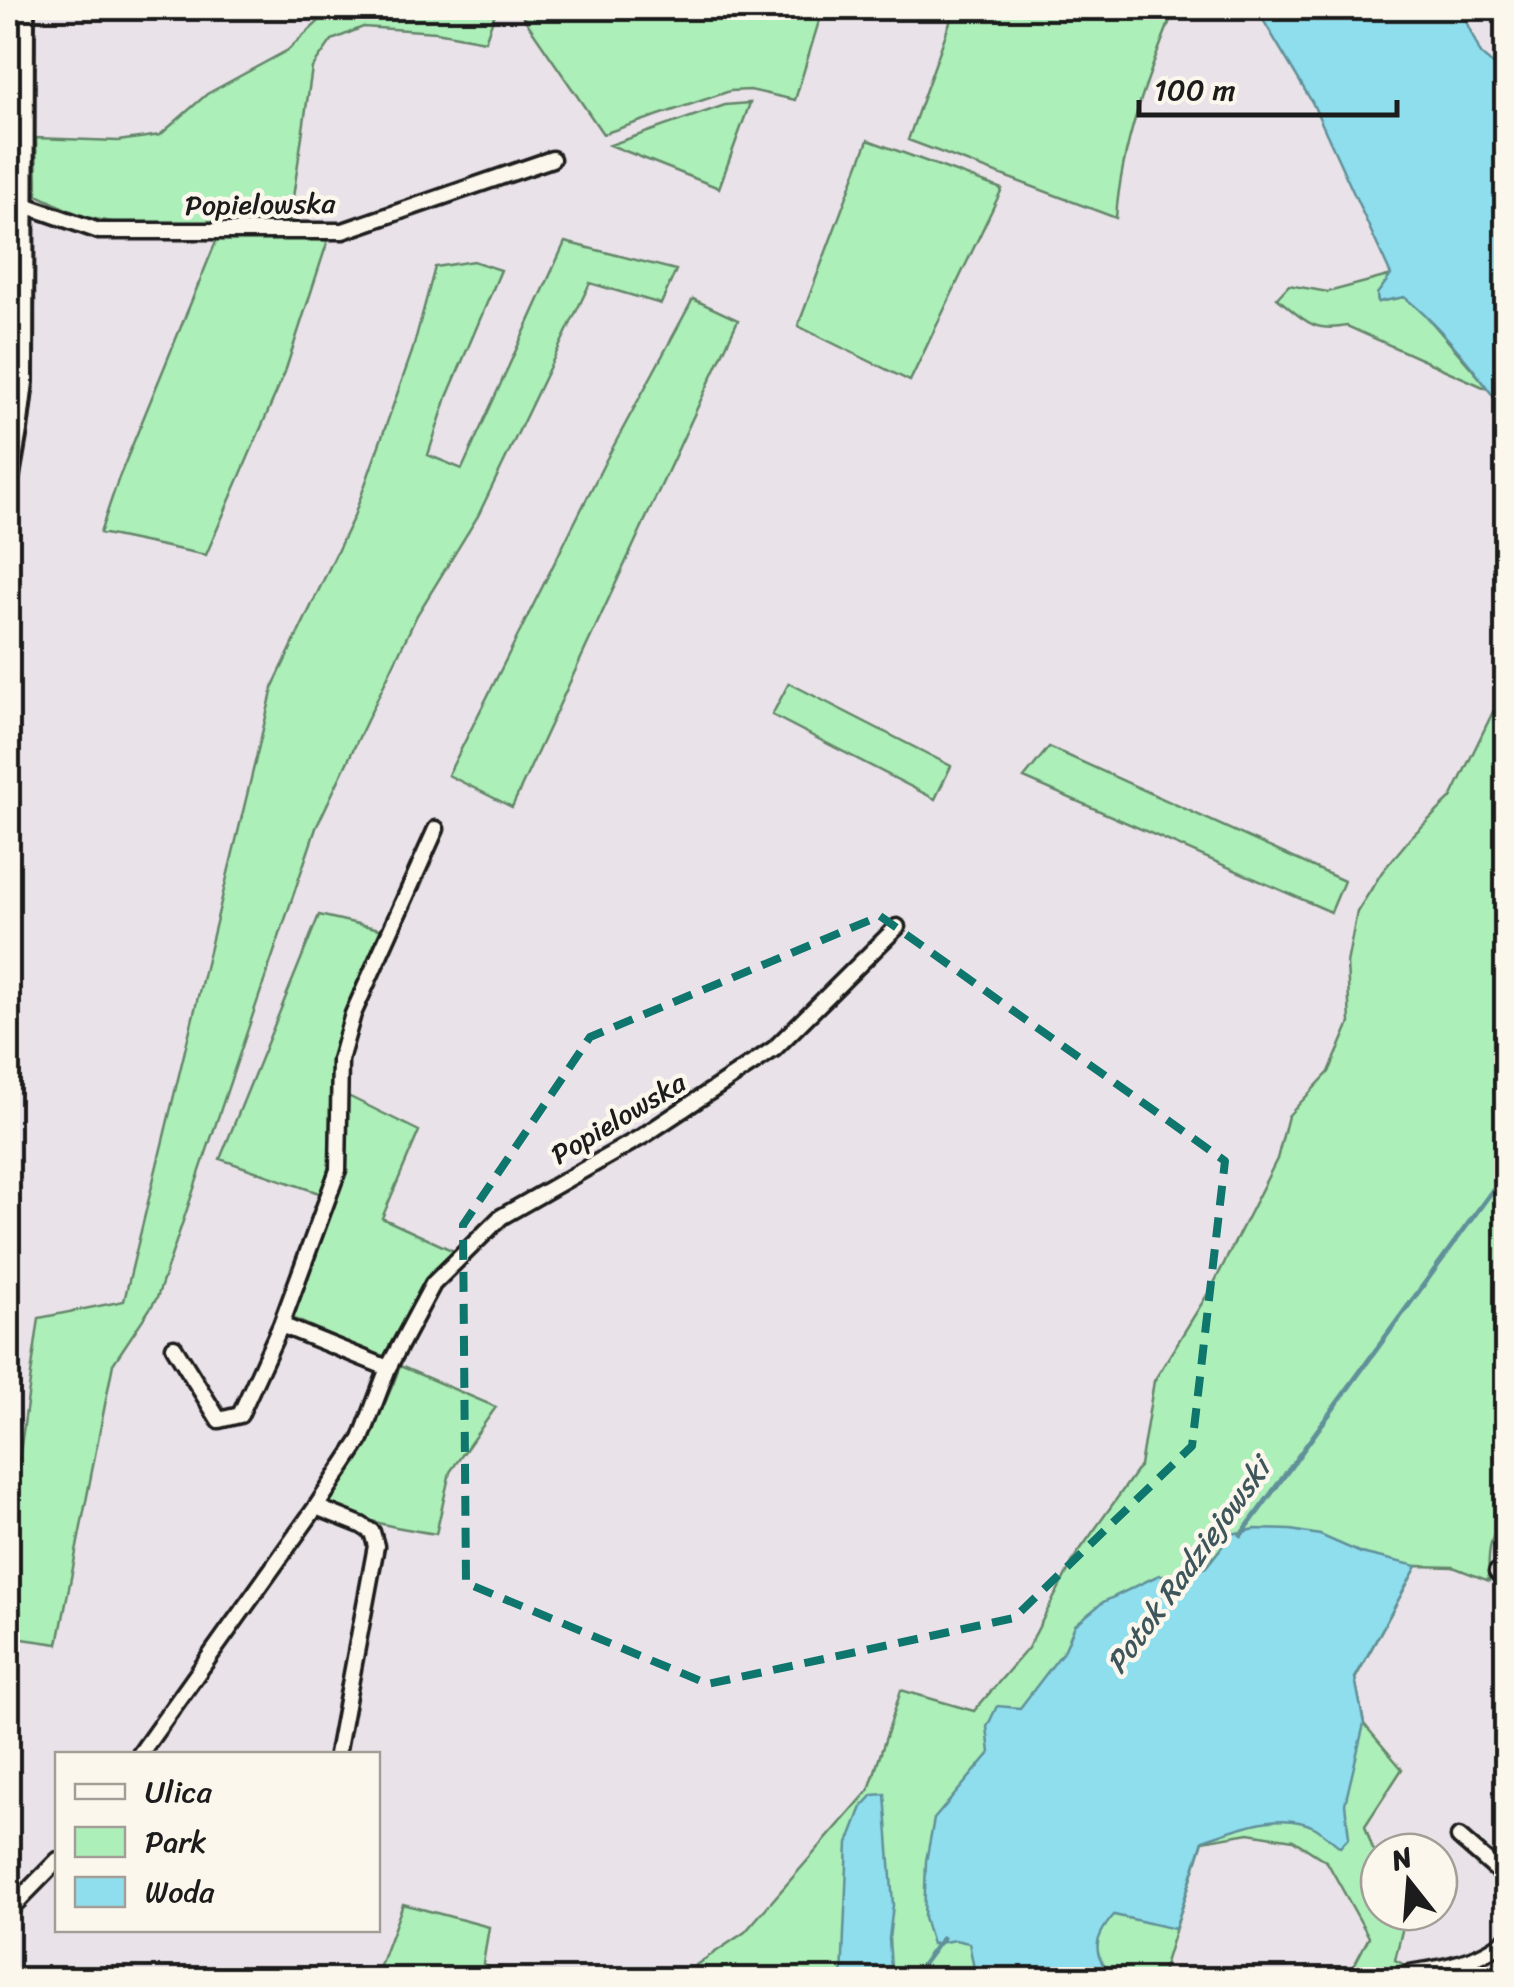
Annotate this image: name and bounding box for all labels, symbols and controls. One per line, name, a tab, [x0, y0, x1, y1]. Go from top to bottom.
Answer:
scale bar	[1139, 55, 1396, 117]
text: 100 m	[1154, 63, 1236, 117]
street label: Popielowska	[184, 179, 337, 230]
street label: Popielowska	[541, 1058, 696, 1178]
water label: Potok Radziejowski	[1091, 1442, 1288, 1685]
legend	[55, 1752, 380, 1932]
text: Ulica	[145, 1765, 213, 1819]
text: Park	[145, 1815, 207, 1869]
north arrow	[1359, 1832, 1459, 1932]
text: N	[1384, 1832, 1419, 1885]
text: Woda	[145, 1865, 215, 1919]

